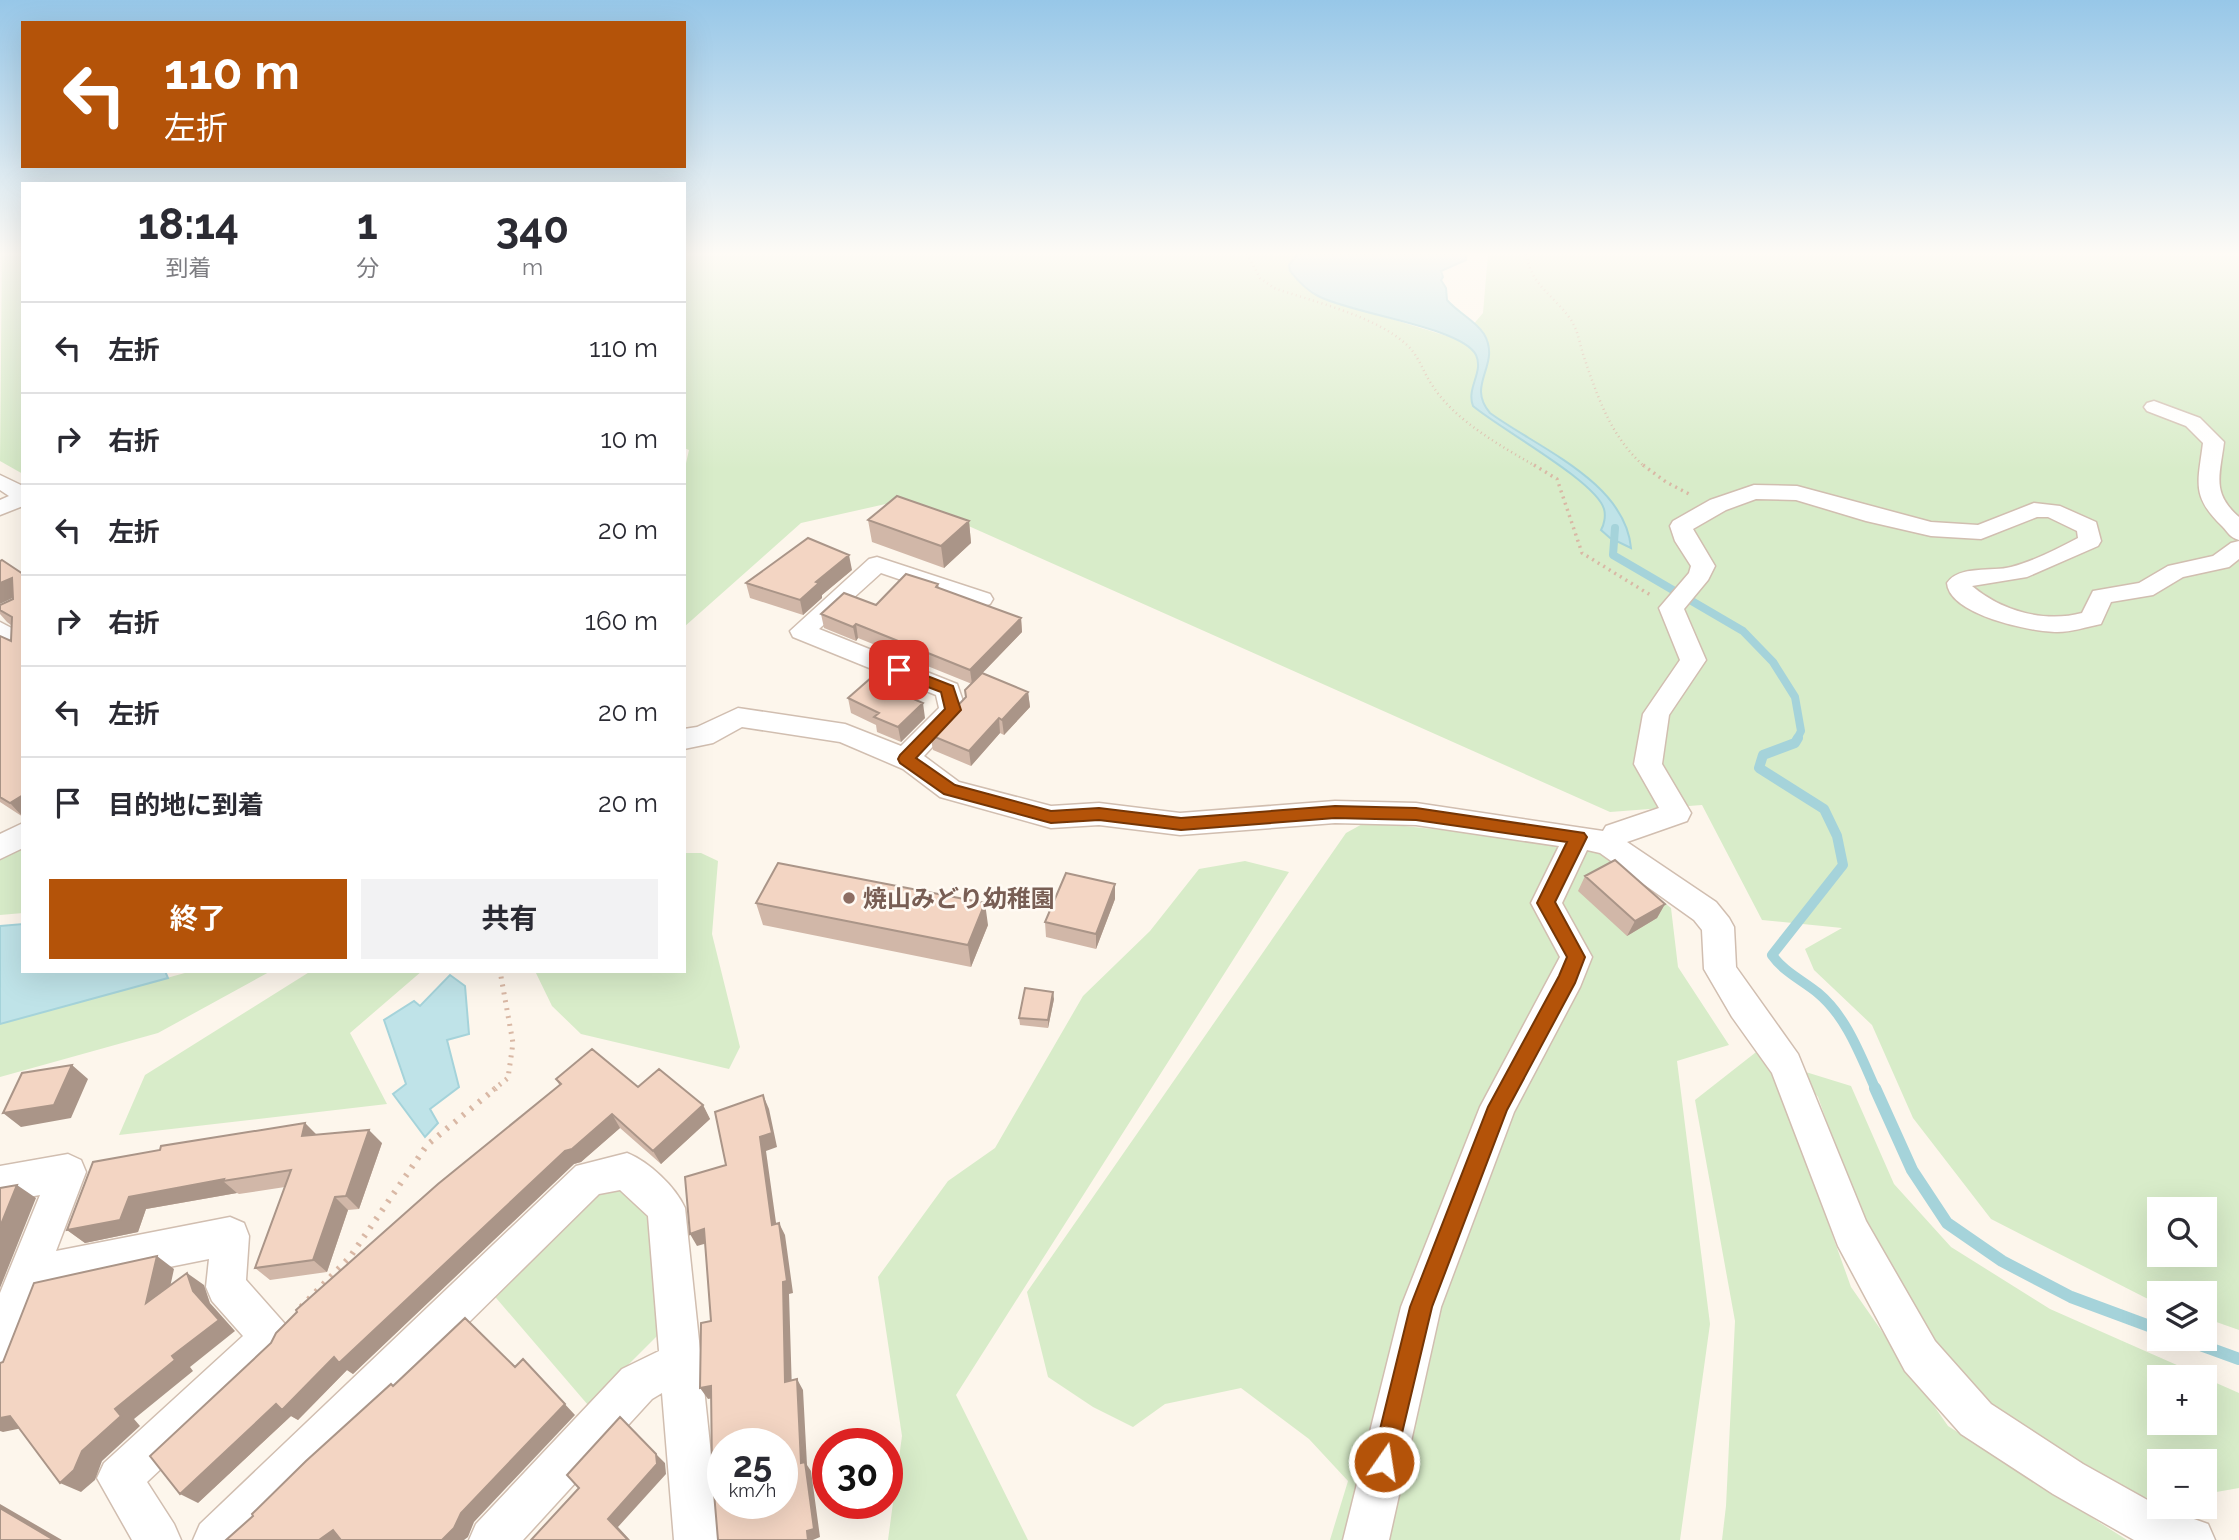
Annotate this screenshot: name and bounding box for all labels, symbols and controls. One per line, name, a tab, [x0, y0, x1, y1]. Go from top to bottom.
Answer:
text: 110 m	[164, 43, 300, 100]
icon: left	[49, 49, 140, 140]
text: 左折	[164, 109, 228, 146]
text: 18:14	[138, 200, 239, 249]
text: 1	[357, 200, 378, 249]
text: 340	[496, 204, 569, 253]
text: m	[522, 253, 543, 280]
text: 到着	[165, 254, 211, 281]
text: 分	[356, 254, 379, 281]
icon: left	[49, 329, 87, 367]
text: 110 m	[589, 333, 658, 363]
text: 左折	[108, 335, 160, 365]
icon: right	[49, 420, 87, 458]
text: 10 m	[600, 424, 658, 454]
text: 右折	[108, 426, 160, 456]
icon: left	[49, 511, 87, 549]
text: 20 m	[598, 515, 658, 545]
text: 左折	[108, 517, 160, 547]
icon: right	[49, 602, 87, 640]
text: 160 m	[585, 606, 658, 636]
text: 右折	[108, 608, 160, 638]
pin	[869, 640, 929, 700]
icon: arrive	[880, 651, 918, 689]
icon: left	[49, 693, 87, 731]
text: 20 m	[598, 697, 658, 727]
text: 左折	[108, 699, 160, 729]
icon: arrive	[49, 784, 87, 822]
text: 20 m	[598, 788, 658, 818]
text: 目的地に到着	[108, 790, 264, 820]
button: 終了	[49, 879, 347, 959]
button: 共有	[361, 879, 658, 959]
place label: 焼山みどり幼稚園	[863, 884, 1055, 913]
marker: 焼山みどり幼稚園	[841, 890, 857, 906]
map controls	[2147, 1197, 2217, 1519]
button: search	[2147, 1197, 2217, 1267]
button: layers	[2147, 1281, 2217, 1351]
button: +	[2147, 1365, 2217, 1435]
position arrow	[1347, 1425, 1421, 1499]
speed limit sign: 30	[812, 1428, 903, 1519]
text: 25	[733, 1444, 772, 1485]
button: −	[2147, 1449, 2217, 1519]
text: km/h	[729, 1480, 776, 1501]

